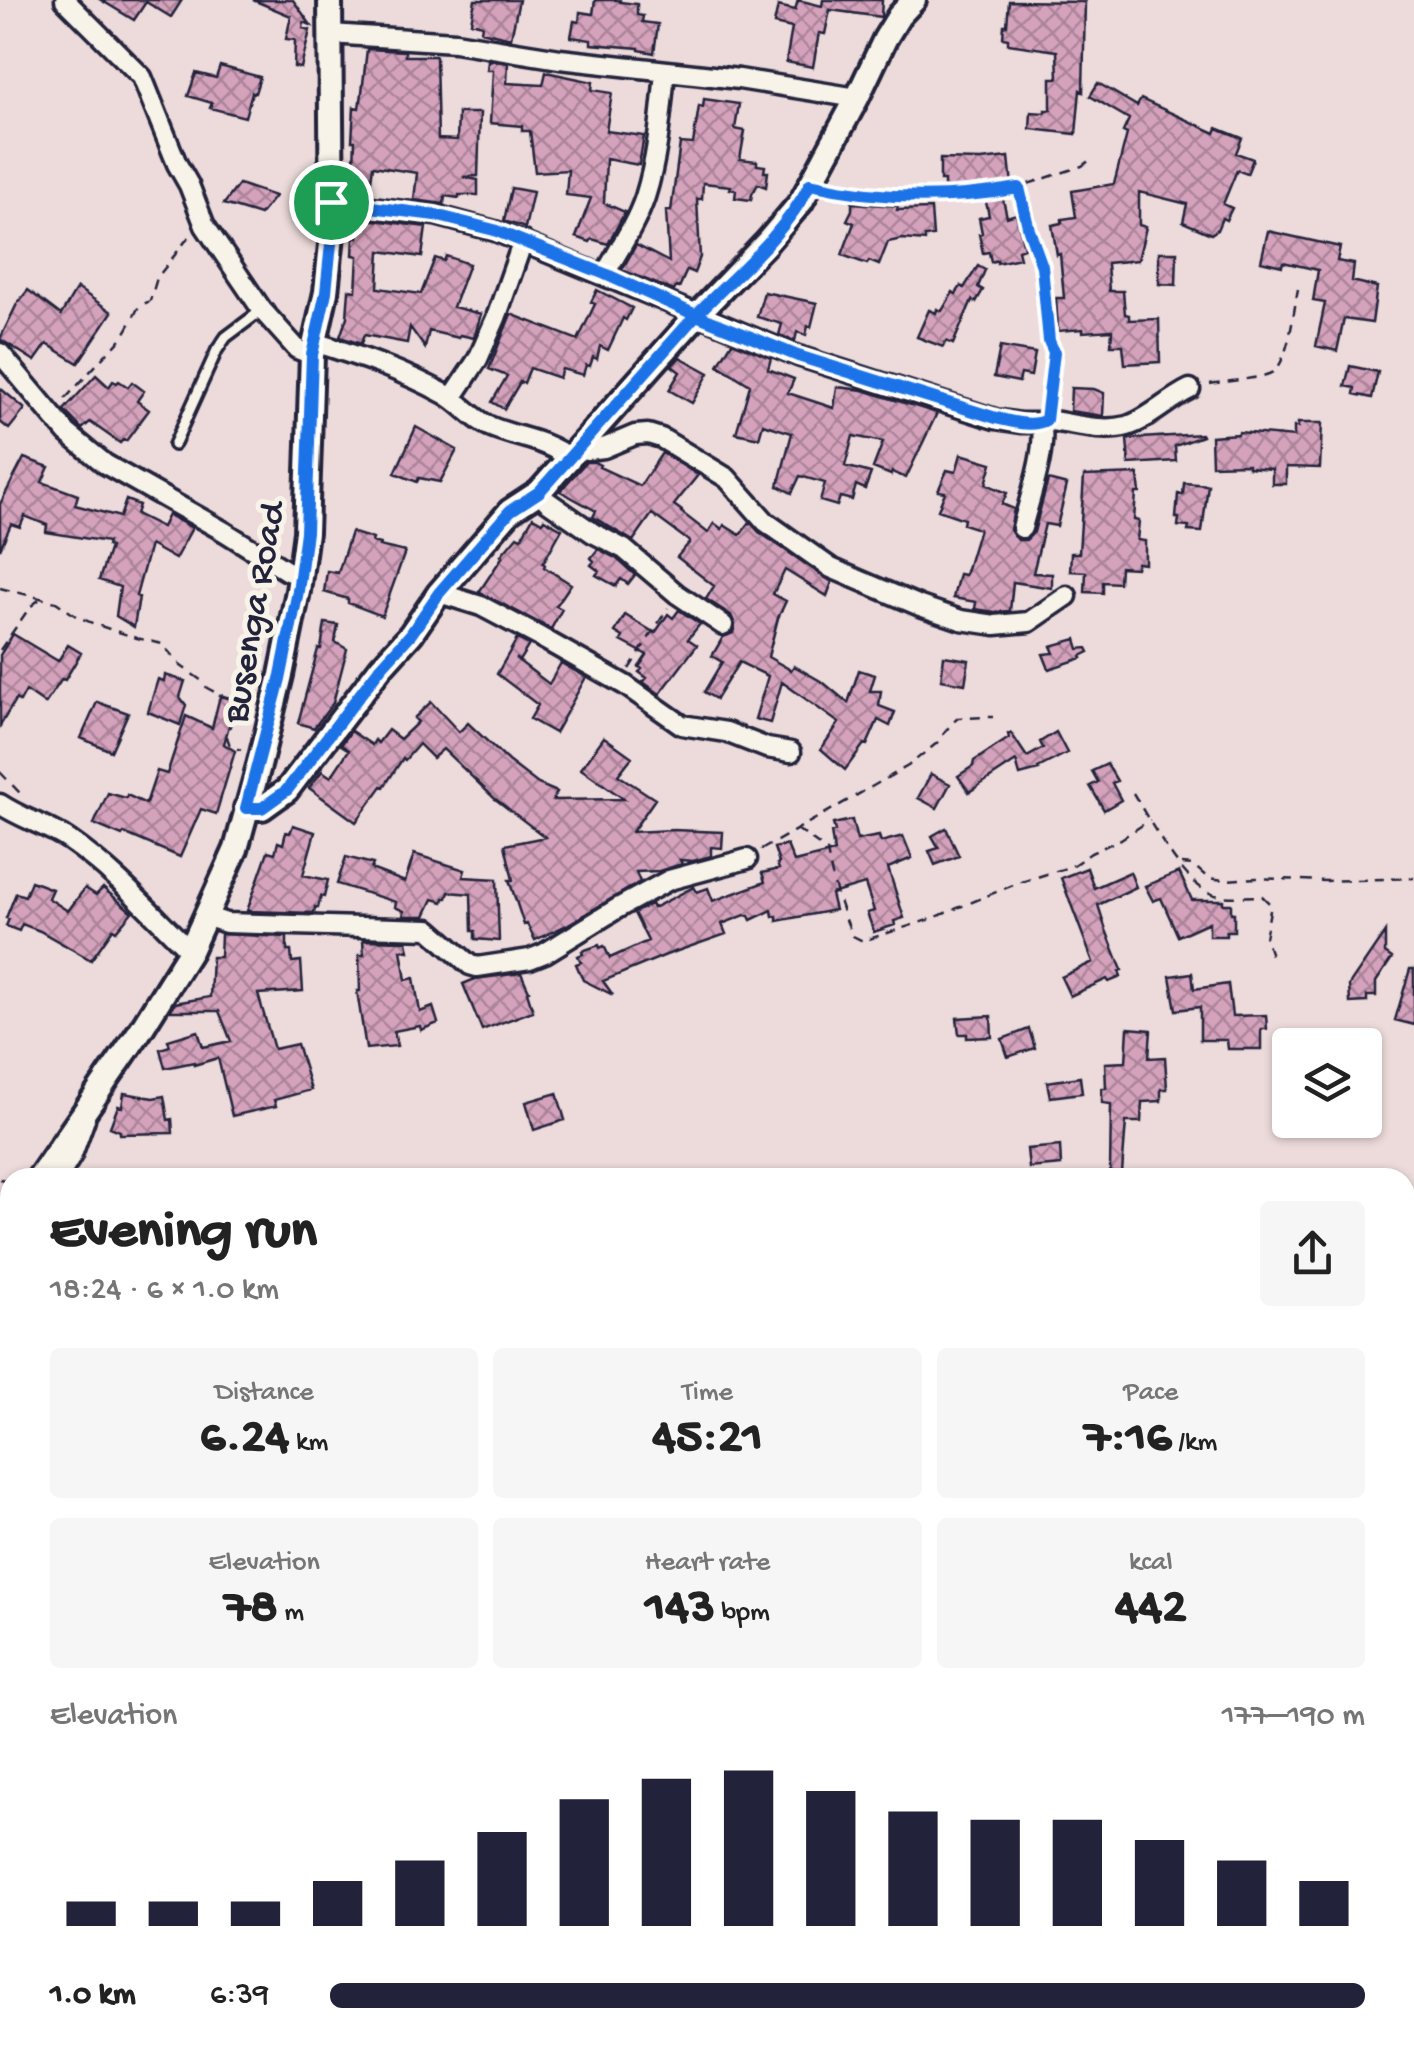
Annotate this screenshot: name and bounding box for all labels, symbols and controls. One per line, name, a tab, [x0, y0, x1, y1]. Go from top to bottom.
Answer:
pin	[289, 160, 374, 245]
icon: arrive	[304, 175, 359, 230]
street label: Busenga Road	[216, 496, 298, 728]
map controls	[1272, 1028, 1382, 1138]
button: layers	[1272, 1028, 1382, 1138]
button: share	[1260, 1201, 1365, 1306]
text: Evening run	[50, 1202, 317, 1266]
text: 18:24 · 6 × 1.0 km	[50, 1272, 279, 1310]
text: Distance	[215, 1377, 314, 1410]
text: Time	[682, 1377, 733, 1410]
text: Pace	[1123, 1377, 1178, 1410]
text: 6.24	[200, 1410, 289, 1469]
text: 45:21	[652, 1410, 763, 1469]
text: 7:16	[1084, 1410, 1172, 1469]
text: km	[289, 1427, 328, 1460]
text: /km	[1172, 1427, 1217, 1460]
text: Elevation	[209, 1547, 320, 1580]
text: Heart rate	[645, 1547, 770, 1580]
text: kcal	[1129, 1547, 1173, 1580]
text: 78	[224, 1580, 278, 1639]
text: 143	[645, 1580, 715, 1639]
text: 442	[1115, 1580, 1187, 1639]
text: m	[278, 1597, 304, 1630]
text: bpm	[715, 1597, 770, 1630]
text: Elevation	[50, 1698, 177, 1736]
text: 177–190 m	[1222, 1698, 1365, 1736]
text: 1.0 km	[50, 1977, 136, 2015]
text: 6:39	[210, 1977, 269, 2015]

